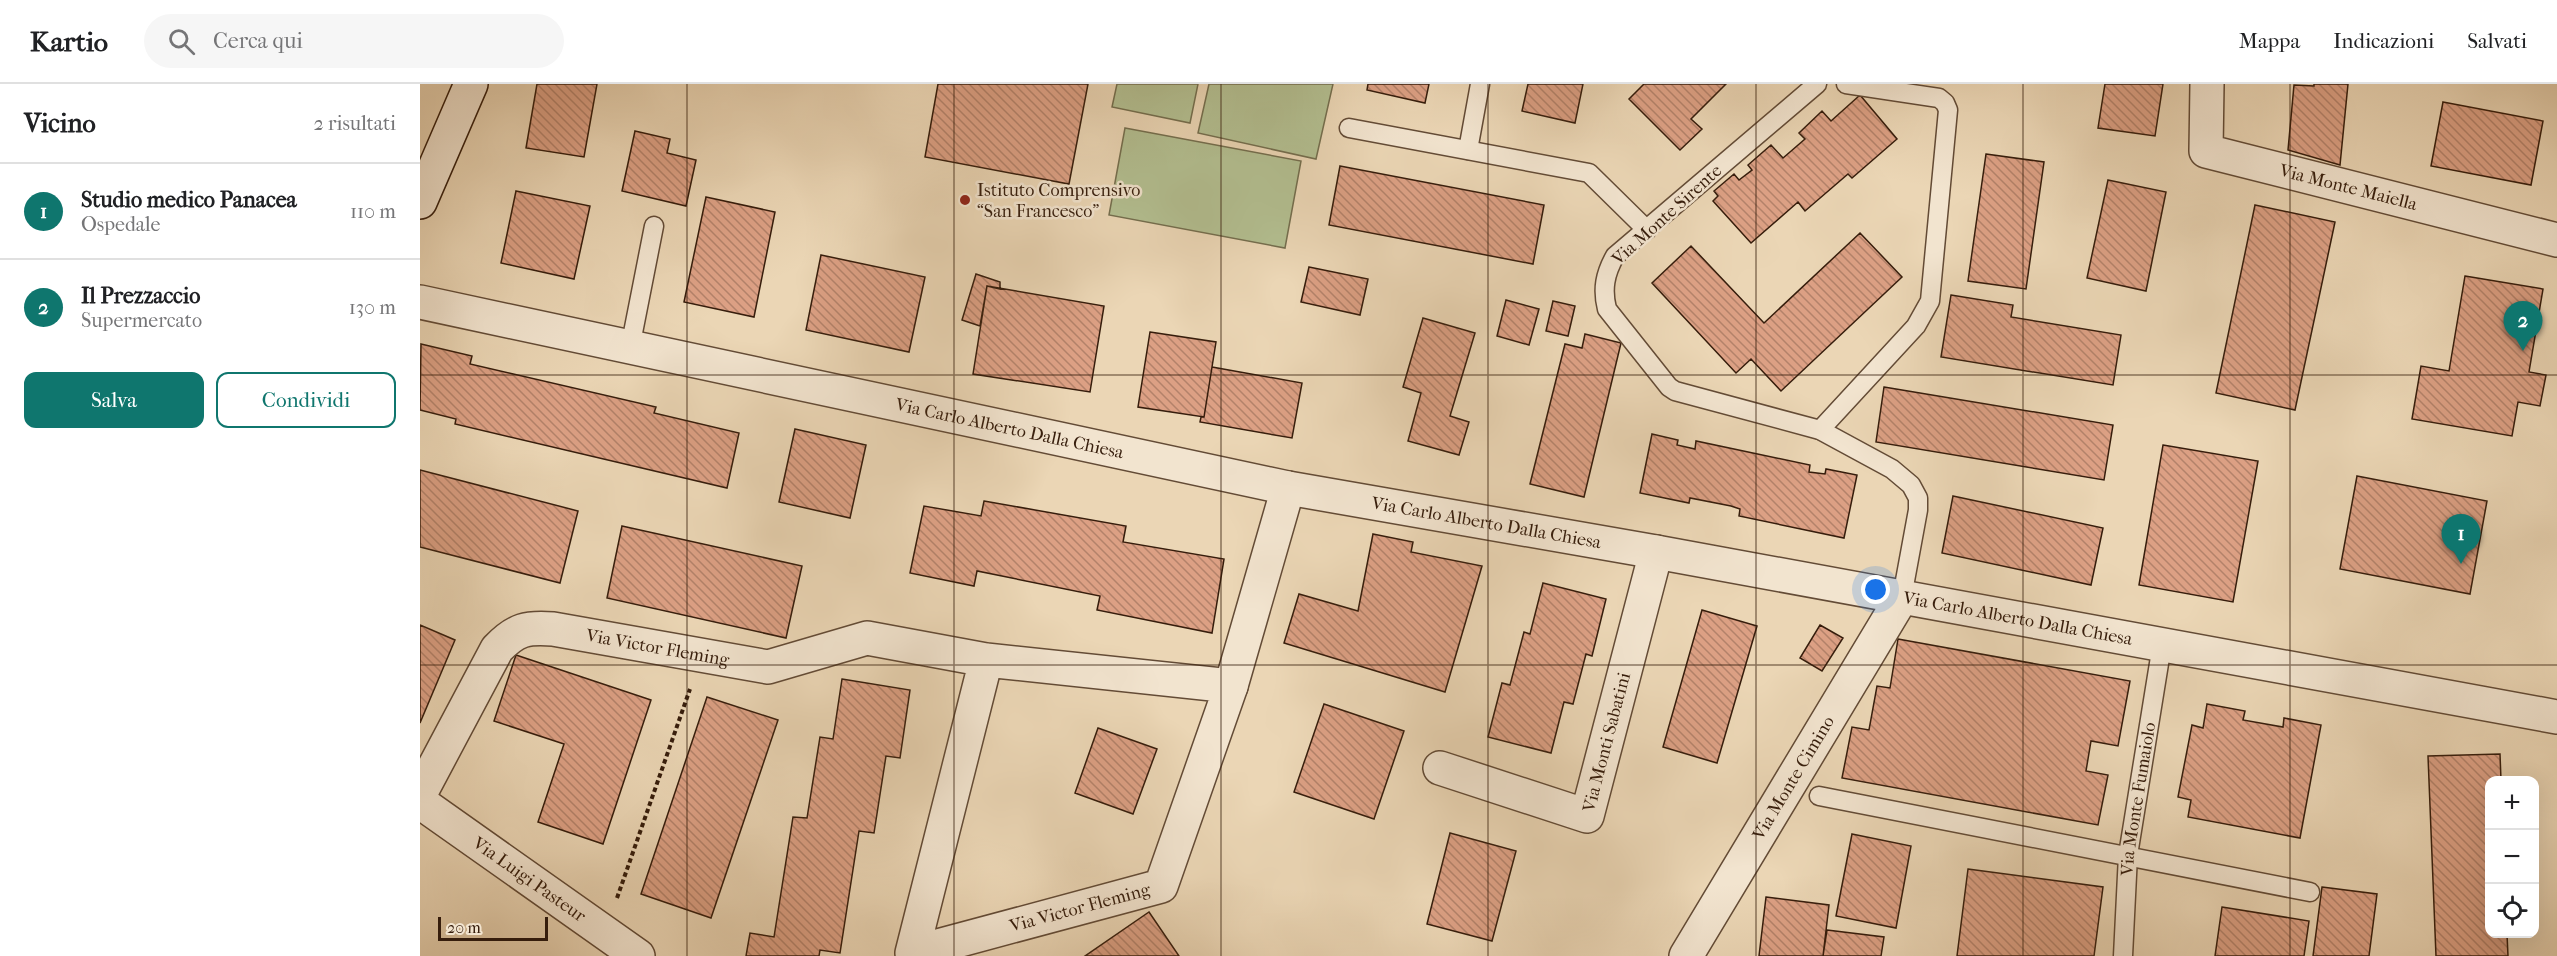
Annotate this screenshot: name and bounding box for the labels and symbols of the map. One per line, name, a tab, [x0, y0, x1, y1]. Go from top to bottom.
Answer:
street label: Via Monte Maiella	[2277, 159, 2420, 215]
street label: Via Monte Sirente	[1607, 160, 1726, 271]
place label: Istituto Comprensivo “San Francesco”	[977, 180, 1140, 222]
marker: Istituto Comprensivo “San Francesco”	[958, 193, 972, 207]
pin: 2	[2504, 302, 2542, 351]
street label: Via Carlo Alberto Dalla Chiesa	[893, 393, 1126, 463]
street label: Via Carlo Alberto Dalla Chiesa	[1369, 492, 1603, 553]
pin: 1	[2442, 514, 2480, 564]
your location	[1861, 575, 1890, 604]
street label: Via Carlo Alberto Dalla Chiesa	[1900, 587, 2135, 650]
street label: Via Victor Fleming	[584, 624, 731, 671]
street label: Via Monti Sabatini	[1578, 669, 1635, 815]
street label: Via Monte Cimino	[1747, 712, 1839, 844]
street label: Via Monte Fumaiolo	[2116, 721, 2160, 877]
street label: Via Luigi Pasteur	[468, 832, 590, 927]
street label: Via Victor Fleming	[1006, 879, 1153, 937]
scale bar	[438, 914, 548, 942]

